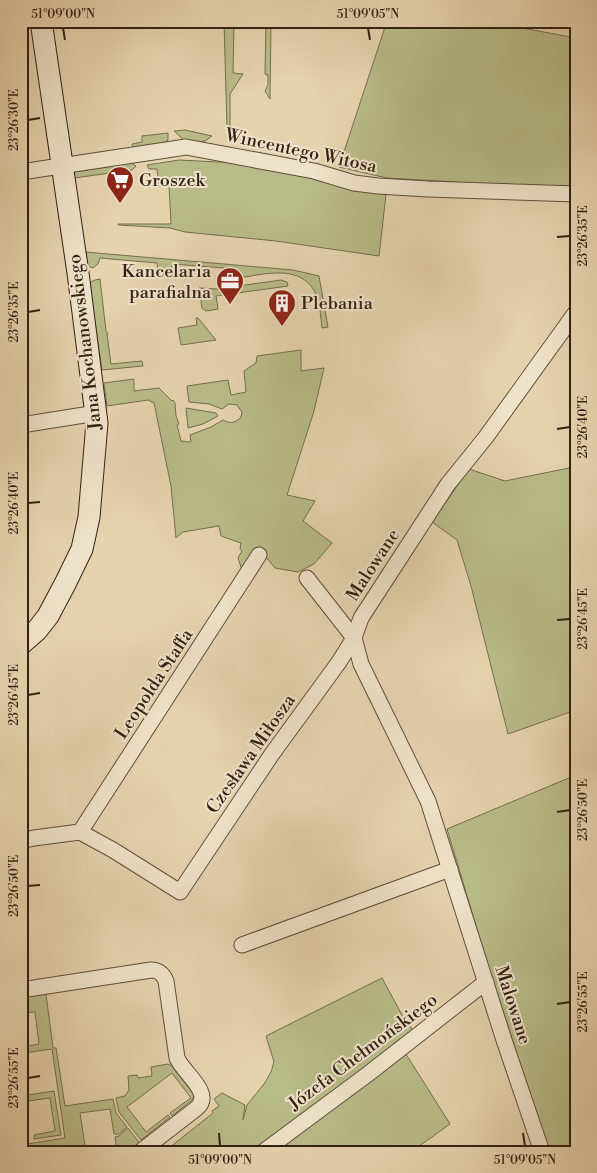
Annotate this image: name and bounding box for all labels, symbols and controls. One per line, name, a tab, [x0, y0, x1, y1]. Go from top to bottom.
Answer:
text: 51°09'00"N	[31, 7, 95, 22]
text: 51°09'05"N	[337, 7, 399, 22]
text: 23°26'30"E	[7, 89, 22, 151]
street label: Wincentego Witosa	[222, 123, 380, 178]
supermarket icon: Groszek	[105, 165, 135, 204]
place label: Groszek	[139, 169, 207, 192]
text: 23°26'35"E	[576, 206, 591, 266]
street label: Jana Kochanowskiego	[63, 253, 107, 432]
place label: Kancelaria parafialna	[122, 260, 212, 304]
office icon: Kancelaria parafialna	[215, 266, 245, 305]
text: 23°26'35"E	[7, 282, 22, 342]
building icon: Plebania	[267, 288, 297, 327]
place label: Plebania	[301, 292, 374, 315]
text: 23°26'40"E	[576, 396, 591, 458]
text: 23°26'40"E	[7, 472, 22, 534]
street label: Malowane	[341, 525, 405, 605]
text: 23°26'45"E	[576, 588, 591, 650]
street label: Leopolda Staffa	[110, 624, 199, 743]
text: 23°26'45"E	[7, 664, 22, 726]
street label: Czesława Miłosza	[201, 689, 301, 818]
text: 23°26'50"E	[576, 779, 591, 841]
text: 23°26'50"E	[7, 855, 22, 917]
street label: Malowane	[489, 963, 537, 1047]
text: 23°26'55"E	[576, 972, 591, 1032]
street label: Józefa Chełmońskiego	[283, 988, 442, 1116]
text: 23°26'55"E	[7, 1048, 22, 1108]
text: 51°09'00"N	[188, 1153, 252, 1168]
text: 51°09'05"N	[494, 1153, 556, 1168]

